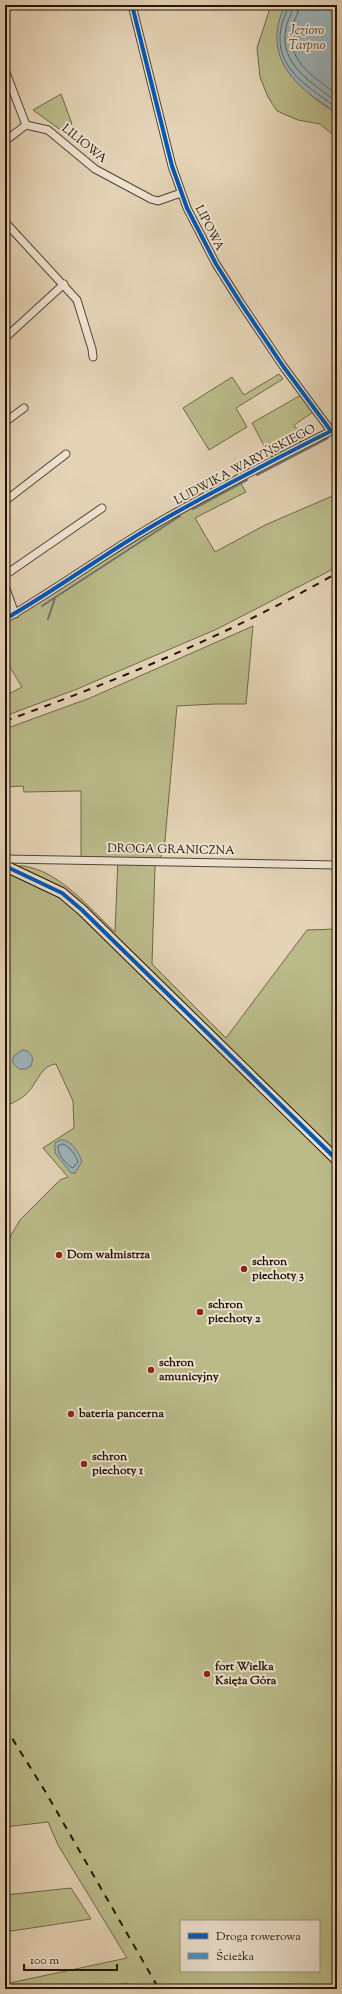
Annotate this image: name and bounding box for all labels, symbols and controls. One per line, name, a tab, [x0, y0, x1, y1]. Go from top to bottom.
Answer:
water label: Jezioro Tarpno	[289, 22, 326, 55]
street label: LILIOWA	[57, 120, 111, 168]
street label: LIPOWA	[190, 202, 228, 254]
street label: LUDWIKA WARYŃSKIEGO	[171, 420, 319, 510]
street label: DROGA GRANICZNA	[107, 840, 235, 860]
place label: Dom wałmistrza	[66, 1246, 151, 1264]
marker: Dom wałmistrza	[54, 1250, 64, 1260]
place label: schron piechoty 3	[252, 1253, 304, 1285]
marker: schron piechoty 3	[239, 1264, 249, 1274]
place label: schron piechoty 2	[208, 1296, 261, 1328]
marker: schron piechoty 2	[195, 1307, 205, 1317]
place label: schron amunicyjny	[159, 1354, 219, 1386]
marker: schron amunicyjny	[146, 1365, 156, 1375]
place label: bateria pancerna	[78, 1405, 164, 1423]
marker: bateria pancerna	[66, 1409, 76, 1419]
place label: schron piechoty 1	[92, 1448, 144, 1480]
marker: schron piechoty 1	[79, 1459, 89, 1469]
place label: fort Wielka Księża Góra	[214, 1658, 277, 1690]
marker: fort Wielka Księża Góra	[202, 1669, 212, 1679]
legend	[180, 1920, 320, 1972]
text: Droga rowerowa	[216, 1928, 301, 1946]
scale bar	[24, 1946, 117, 1972]
text: Ścieżka	[216, 1948, 255, 1966]
text: 100 m	[30, 1952, 59, 1970]

